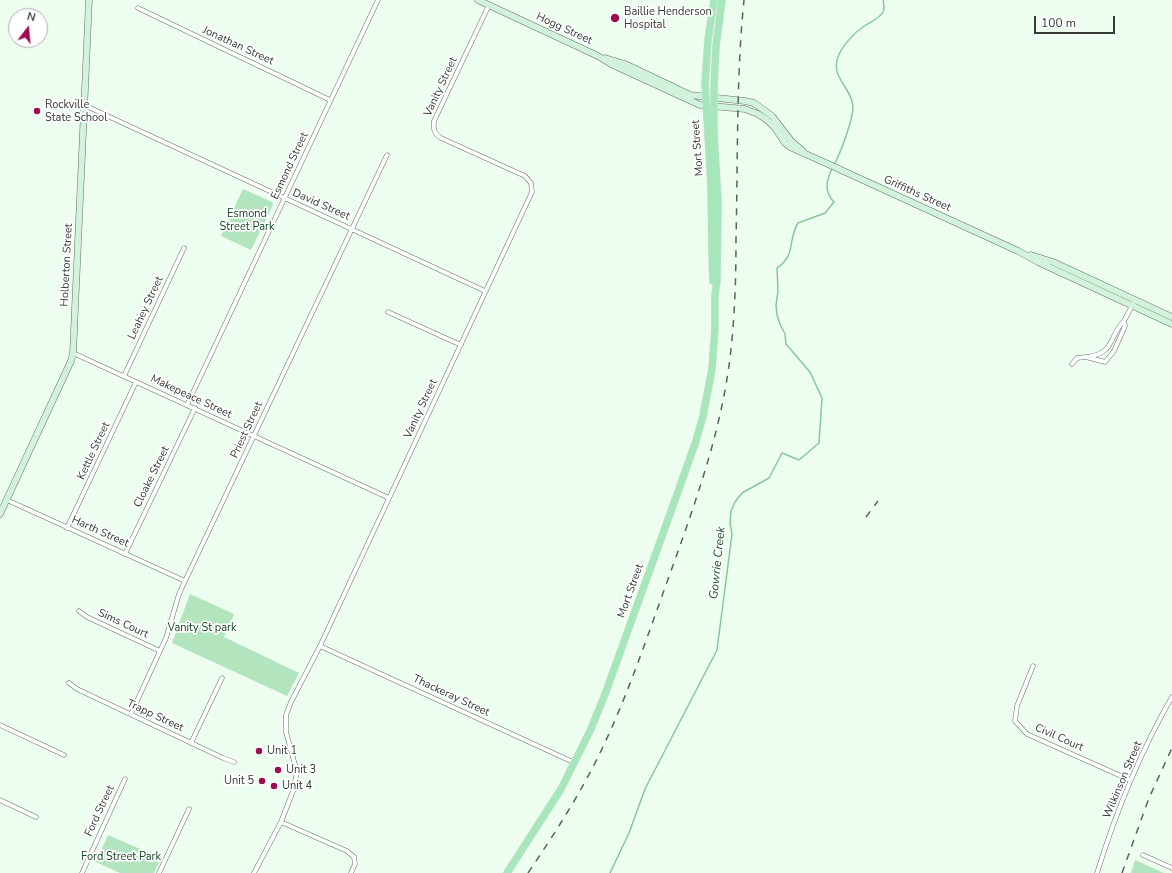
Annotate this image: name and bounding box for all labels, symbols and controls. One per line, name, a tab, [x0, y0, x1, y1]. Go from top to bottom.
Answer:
place label: Baillie Henderson Hospital	[624, 5, 712, 31]
north arrow	[8, 8, 48, 48]
scale bar	[1036, 8, 1117, 34]
text: N	[25, 9, 37, 25]
street label: Hogg Street	[534, 10, 594, 48]
marker: Baillie Henderson Hospital	[609, 12, 621, 24]
text: 100 m	[1041, 15, 1076, 31]
street label: Jonathan Street	[200, 24, 276, 68]
street label: Vanity Street	[421, 55, 461, 119]
place label: Rockville State School	[45, 98, 107, 124]
marker: Rockville State School	[32, 106, 42, 116]
street label: Mort Street	[689, 119, 707, 177]
street label: Esmond Street	[269, 130, 311, 202]
street label: Griffiths Street	[881, 173, 953, 215]
street label: David Street	[290, 186, 352, 224]
park label: Esmond Street Park	[220, 207, 274, 233]
street label: Holberton Street	[58, 223, 76, 307]
street label: Leahey Street	[126, 274, 166, 342]
street label: Makepeace Street	[148, 372, 234, 422]
street label: Vanity Street	[401, 377, 441, 441]
street label: Priest Street	[228, 400, 266, 460]
street label: Kettle Street	[75, 420, 113, 482]
street label: Cloake Street	[131, 444, 173, 510]
street label: Harth Street	[69, 513, 131, 551]
water label: Gowrie Creek	[707, 526, 729, 600]
street label: Mort Street	[615, 562, 647, 620]
street label: Sims Court	[96, 607, 150, 641]
park label: Vanity St park	[167, 621, 237, 635]
street label: Thackeray Street	[411, 672, 491, 720]
street label: Trapp Street	[124, 697, 186, 735]
street label: Civil Court	[1033, 721, 1085, 755]
street label: Wilkinson Street	[1101, 739, 1145, 821]
place label: Unit 1	[267, 744, 297, 758]
marker: Unit 1	[254, 746, 264, 756]
place label: Unit 3	[286, 763, 316, 777]
marker: Unit 3	[273, 765, 283, 775]
place label: Unit 5	[224, 774, 254, 788]
marker: Unit 5	[257, 776, 267, 786]
place label: Unit 4	[282, 779, 312, 793]
marker: Unit 4	[269, 781, 279, 791]
street label: Ford Street	[82, 783, 118, 839]
park label: Ford Street Park	[81, 850, 161, 864]

